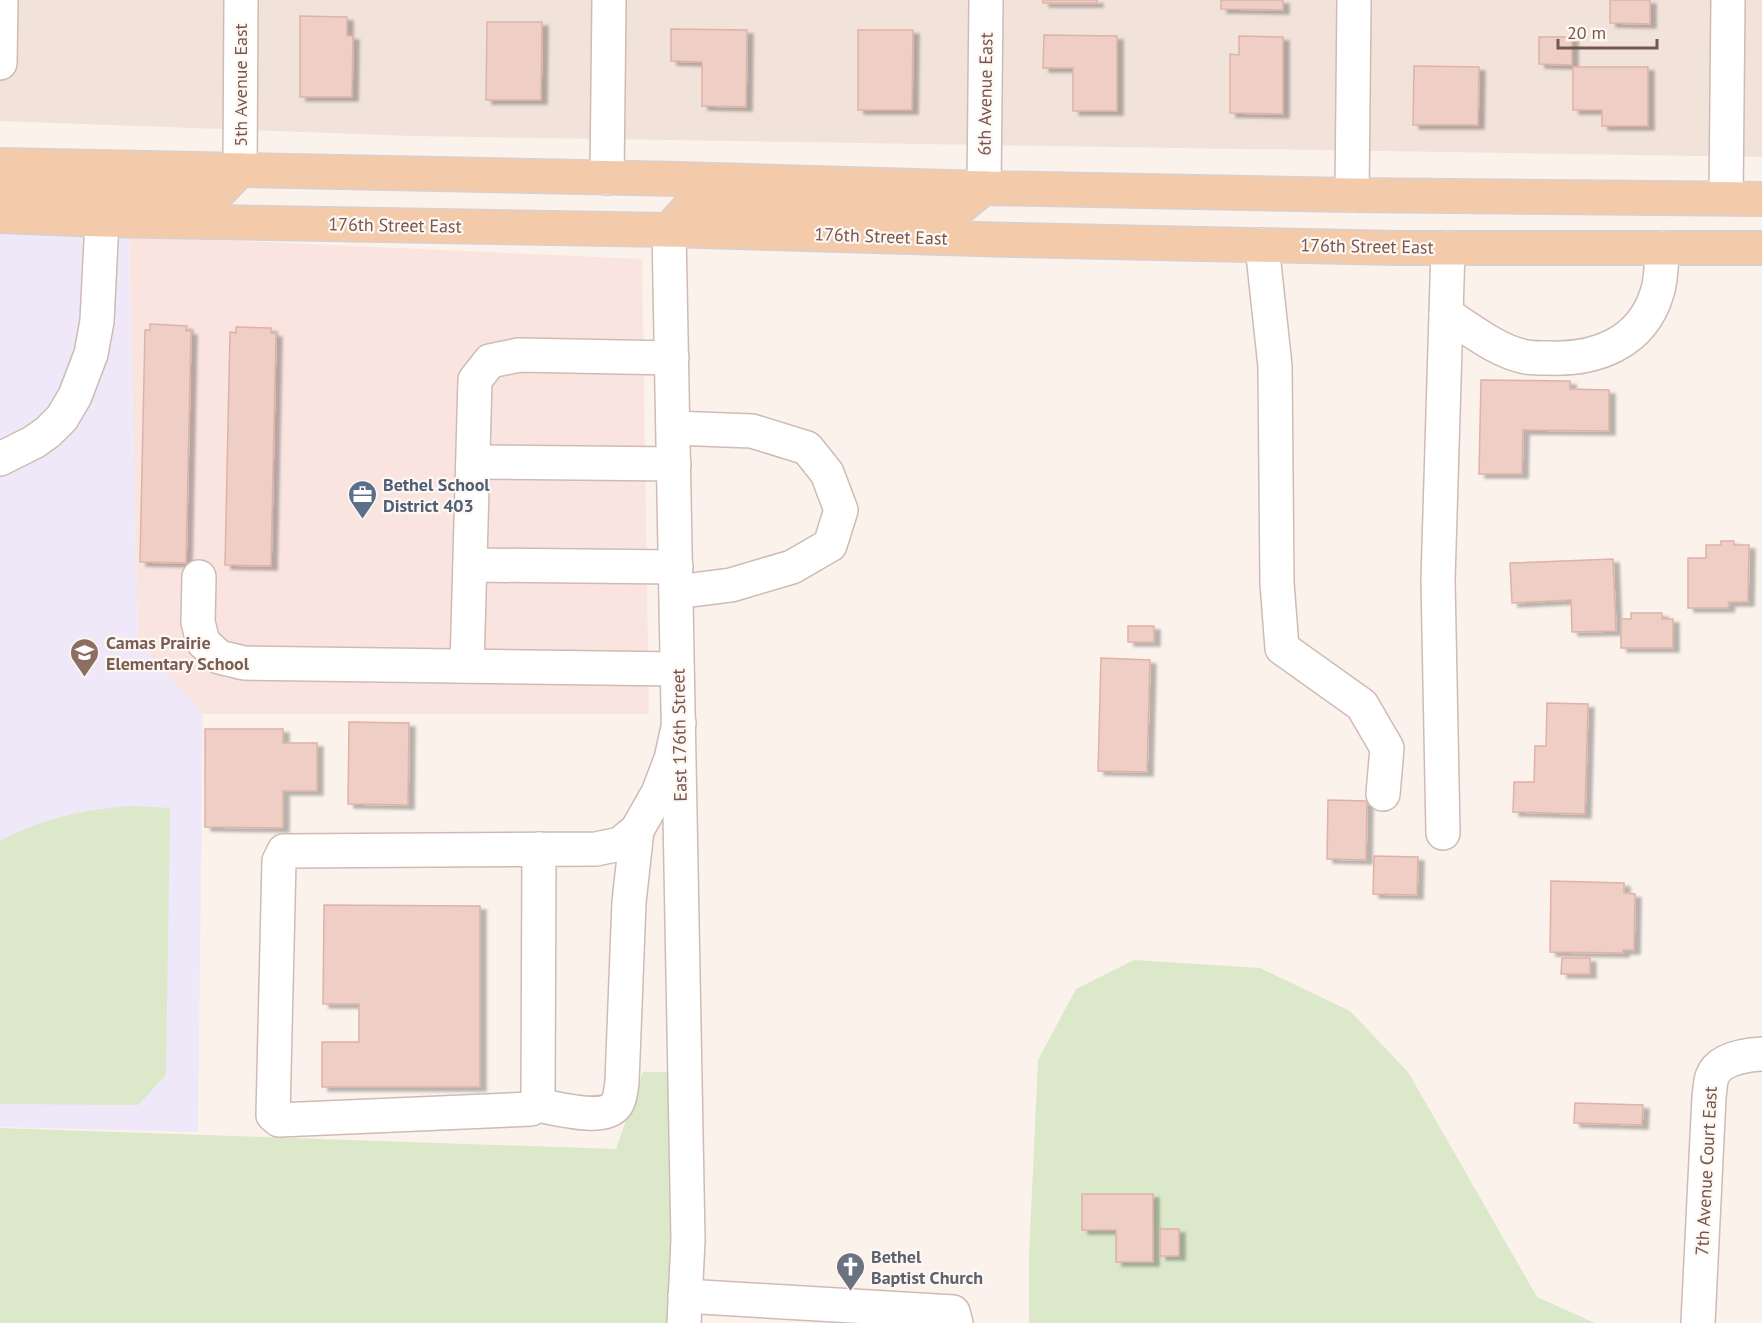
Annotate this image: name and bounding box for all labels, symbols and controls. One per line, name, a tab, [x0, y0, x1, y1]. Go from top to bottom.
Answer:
scale bar	[1558, 12, 1657, 50]
text: 20 m	[1567, 21, 1606, 44]
street label: 5th Avenue East	[229, 23, 252, 147]
street label: 6th Avenue East	[972, 32, 998, 156]
street label: 176th Street East	[328, 212, 462, 238]
street label: 176th Street East	[814, 222, 948, 250]
street label: 176th Street East	[1300, 233, 1434, 259]
place label: Bethel School District 403	[383, 473, 490, 517]
office icon: Bethel School District 403	[346, 478, 378, 520]
place label: Camas Prairie Elementary School	[106, 631, 250, 675]
school or university icon: Camas Prairie Elementary School	[69, 636, 101, 678]
street label: East 176th Street	[666, 668, 692, 802]
street label: 7th Avenue Court East	[1690, 1086, 1722, 1256]
place label: Bethel Baptist Church	[871, 1245, 983, 1289]
church icon: Bethel Baptist Church	[834, 1250, 866, 1292]

